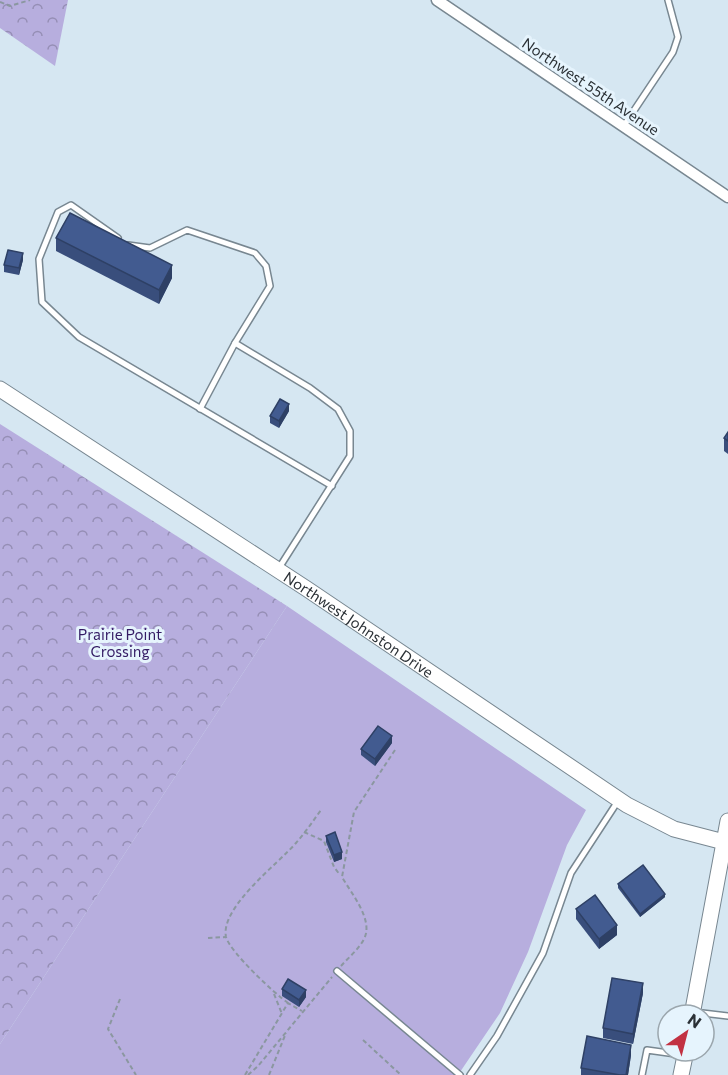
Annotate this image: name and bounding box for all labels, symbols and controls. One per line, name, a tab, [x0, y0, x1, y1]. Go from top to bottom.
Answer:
street label: Northwest 55th Avenue	[519, 33, 663, 139]
street label: Northwest Johnston Drive	[281, 567, 437, 681]
park label: Prairie Point Crossing	[78, 625, 162, 660]
north arrow	[656, 1003, 716, 1063]
text: N	[685, 1009, 705, 1032]

